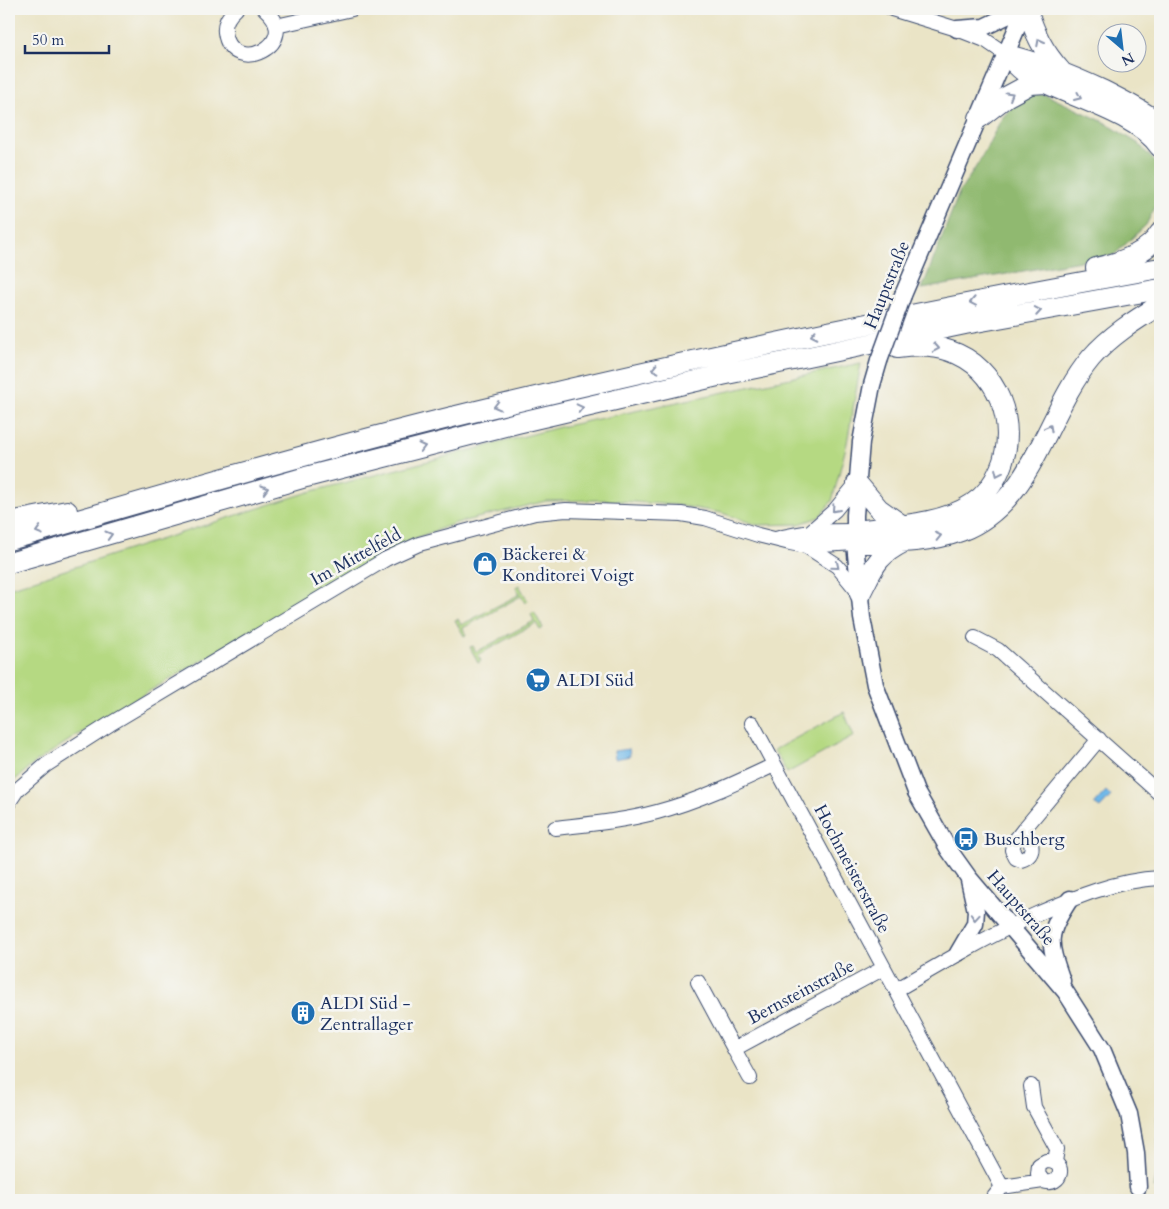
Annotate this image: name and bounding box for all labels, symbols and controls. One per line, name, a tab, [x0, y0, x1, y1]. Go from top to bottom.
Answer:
scale bar	[25, 22, 109, 54]
north arrow	[1096, 22, 1146, 72]
text: 50 m	[32, 30, 64, 50]
one-way arrow	[1036, 38, 1046, 47]
text: N	[1118, 48, 1138, 70]
one-way arrow	[1073, 91, 1082, 102]
one-way arrow	[1005, 92, 1014, 102]
street label: Hauptstraße	[858, 237, 916, 333]
one-way arrow	[969, 296, 977, 306]
one-way arrow	[1034, 307, 1043, 317]
one-way arrow	[809, 329, 818, 340]
one-way arrow	[932, 343, 941, 353]
one-way arrow	[651, 363, 659, 374]
one-way arrow	[492, 400, 501, 411]
one-way arrow	[576, 403, 585, 414]
one-way arrow	[1043, 424, 1053, 433]
one-way arrow	[418, 442, 427, 453]
one-way arrow	[993, 468, 1004, 477]
one-way arrow	[261, 484, 269, 494]
one-way arrow	[832, 503, 841, 512]
street label: Im Mittelfeld	[306, 522, 406, 592]
one-way arrow	[35, 526, 44, 536]
one-way arrow	[105, 530, 113, 540]
one-way arrow	[934, 531, 943, 542]
place label: Bäckerei & Konditorei Voigt	[502, 542, 634, 588]
shop icon: Bäckerei & Konditorei Voigt	[472, 551, 498, 577]
one-way arrow	[830, 560, 839, 568]
supermarket icon: ALDI Süd	[525, 667, 551, 693]
place label: ALDI Süd	[556, 668, 634, 693]
street label: Hochmeisterstraße	[807, 800, 897, 938]
bus stop icon: Buschberg	[953, 826, 979, 852]
place label: Buschberg	[984, 827, 1066, 852]
street label: Hauptstraße	[981, 865, 1061, 951]
one-way arrow	[969, 914, 980, 922]
street label: Bernsteinstraße	[743, 953, 859, 1031]
place label: ALDI Süd - Zentrallager	[320, 991, 413, 1037]
building icon: ALDI Süd - Zentrallager	[290, 1000, 316, 1026]

